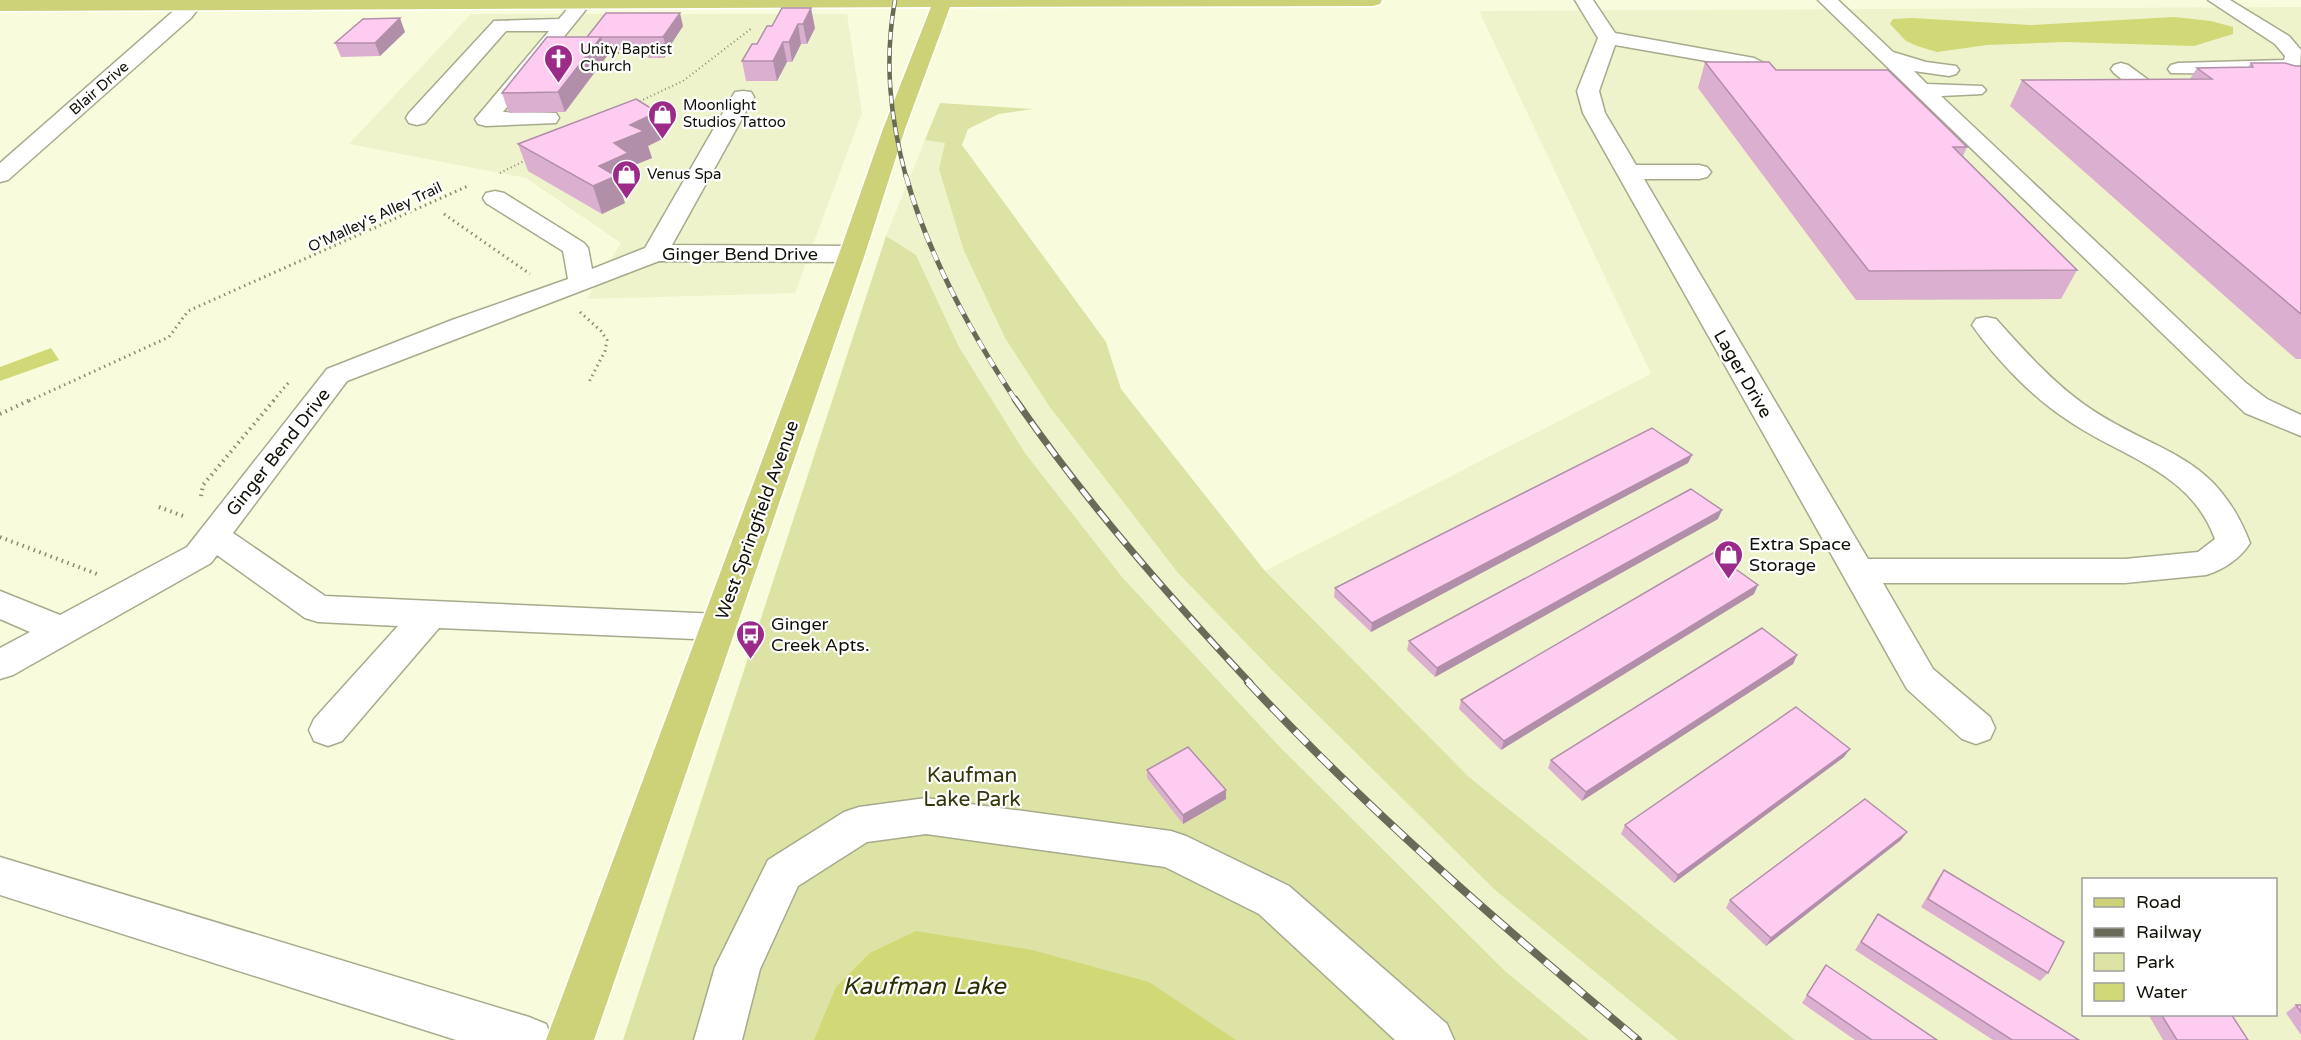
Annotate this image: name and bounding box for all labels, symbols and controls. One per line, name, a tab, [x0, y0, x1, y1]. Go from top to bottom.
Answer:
place label: Unity Baptist Church	[580, 40, 672, 75]
church icon: Unity Baptist Church	[543, 42, 575, 84]
street label: Blair Drive	[66, 57, 132, 119]
place label: Moonlight Studios Tattoo	[683, 96, 786, 131]
shop icon: Moonlight Studios Tattoo	[646, 98, 678, 140]
shop icon: Venus Spa	[610, 158, 642, 200]
place label: Venus Spa	[647, 165, 721, 183]
street label: O'Malley's Alley Trail	[305, 178, 445, 256]
street label: Ginger Bend Drive	[662, 243, 818, 265]
street label: Lager Drive	[1709, 326, 1777, 422]
street label: Ginger Bend Drive	[221, 384, 335, 520]
street label: West Springfield Avenue	[711, 417, 803, 623]
place label: Extra Space Storage	[1749, 533, 1851, 576]
shop icon: Extra Space Storage	[1712, 538, 1744, 580]
place label: Ginger Creek Apts.	[771, 613, 870, 656]
bus stop icon: Ginger Creek Apts.	[734, 618, 766, 660]
park label: Kaufman Lake Park	[923, 763, 1021, 812]
legend	[2082, 878, 2277, 1016]
text: Road	[2136, 891, 2181, 913]
text: Railway	[2136, 921, 2202, 943]
text: Park	[2136, 951, 2175, 973]
water label: Kaufman Lake	[842, 972, 1007, 1001]
text: Water	[2136, 981, 2187, 1003]

